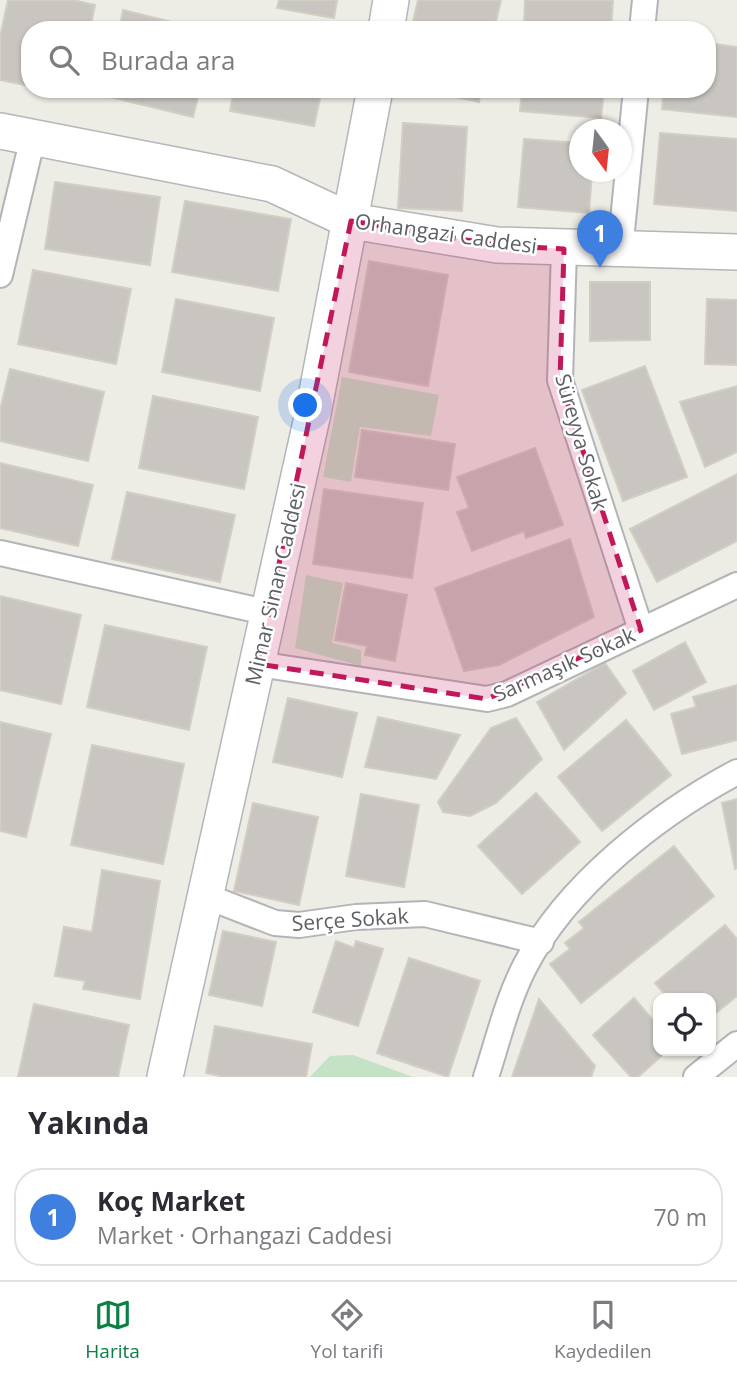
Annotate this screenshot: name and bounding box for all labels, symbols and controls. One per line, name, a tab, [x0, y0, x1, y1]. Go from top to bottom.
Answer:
search box	[21, 21, 716, 98]
icon: search	[45, 41, 83, 79]
text: Burada ara	[101, 42, 235, 78]
north arrow	[569, 119, 632, 182]
street label: Orhangazi Caddesi	[353, 206, 539, 260]
pin: 1	[577, 210, 623, 268]
street label: Süreyya Sokak	[549, 370, 615, 514]
your location	[288, 388, 322, 422]
street label: Mimar Sinan Caddesi	[238, 480, 312, 688]
street label: Sarmaşık Sokak	[489, 620, 639, 708]
street label: Serçe Sokak	[291, 901, 409, 937]
map controls	[653, 993, 716, 1056]
button: locate	[653, 993, 716, 1056]
text: Yakında	[28, 1102, 149, 1143]
text: Koç Market	[97, 1183, 245, 1219]
text: 1	[46, 1201, 60, 1233]
text: 70 m	[653, 1201, 707, 1233]
text: Market · Orhangazi Caddesi	[97, 1219, 392, 1251]
tab: Harita	[85, 1296, 140, 1364]
tab: Yol tarifi	[311, 1296, 383, 1364]
tab: Kaydedilen	[554, 1296, 652, 1364]

